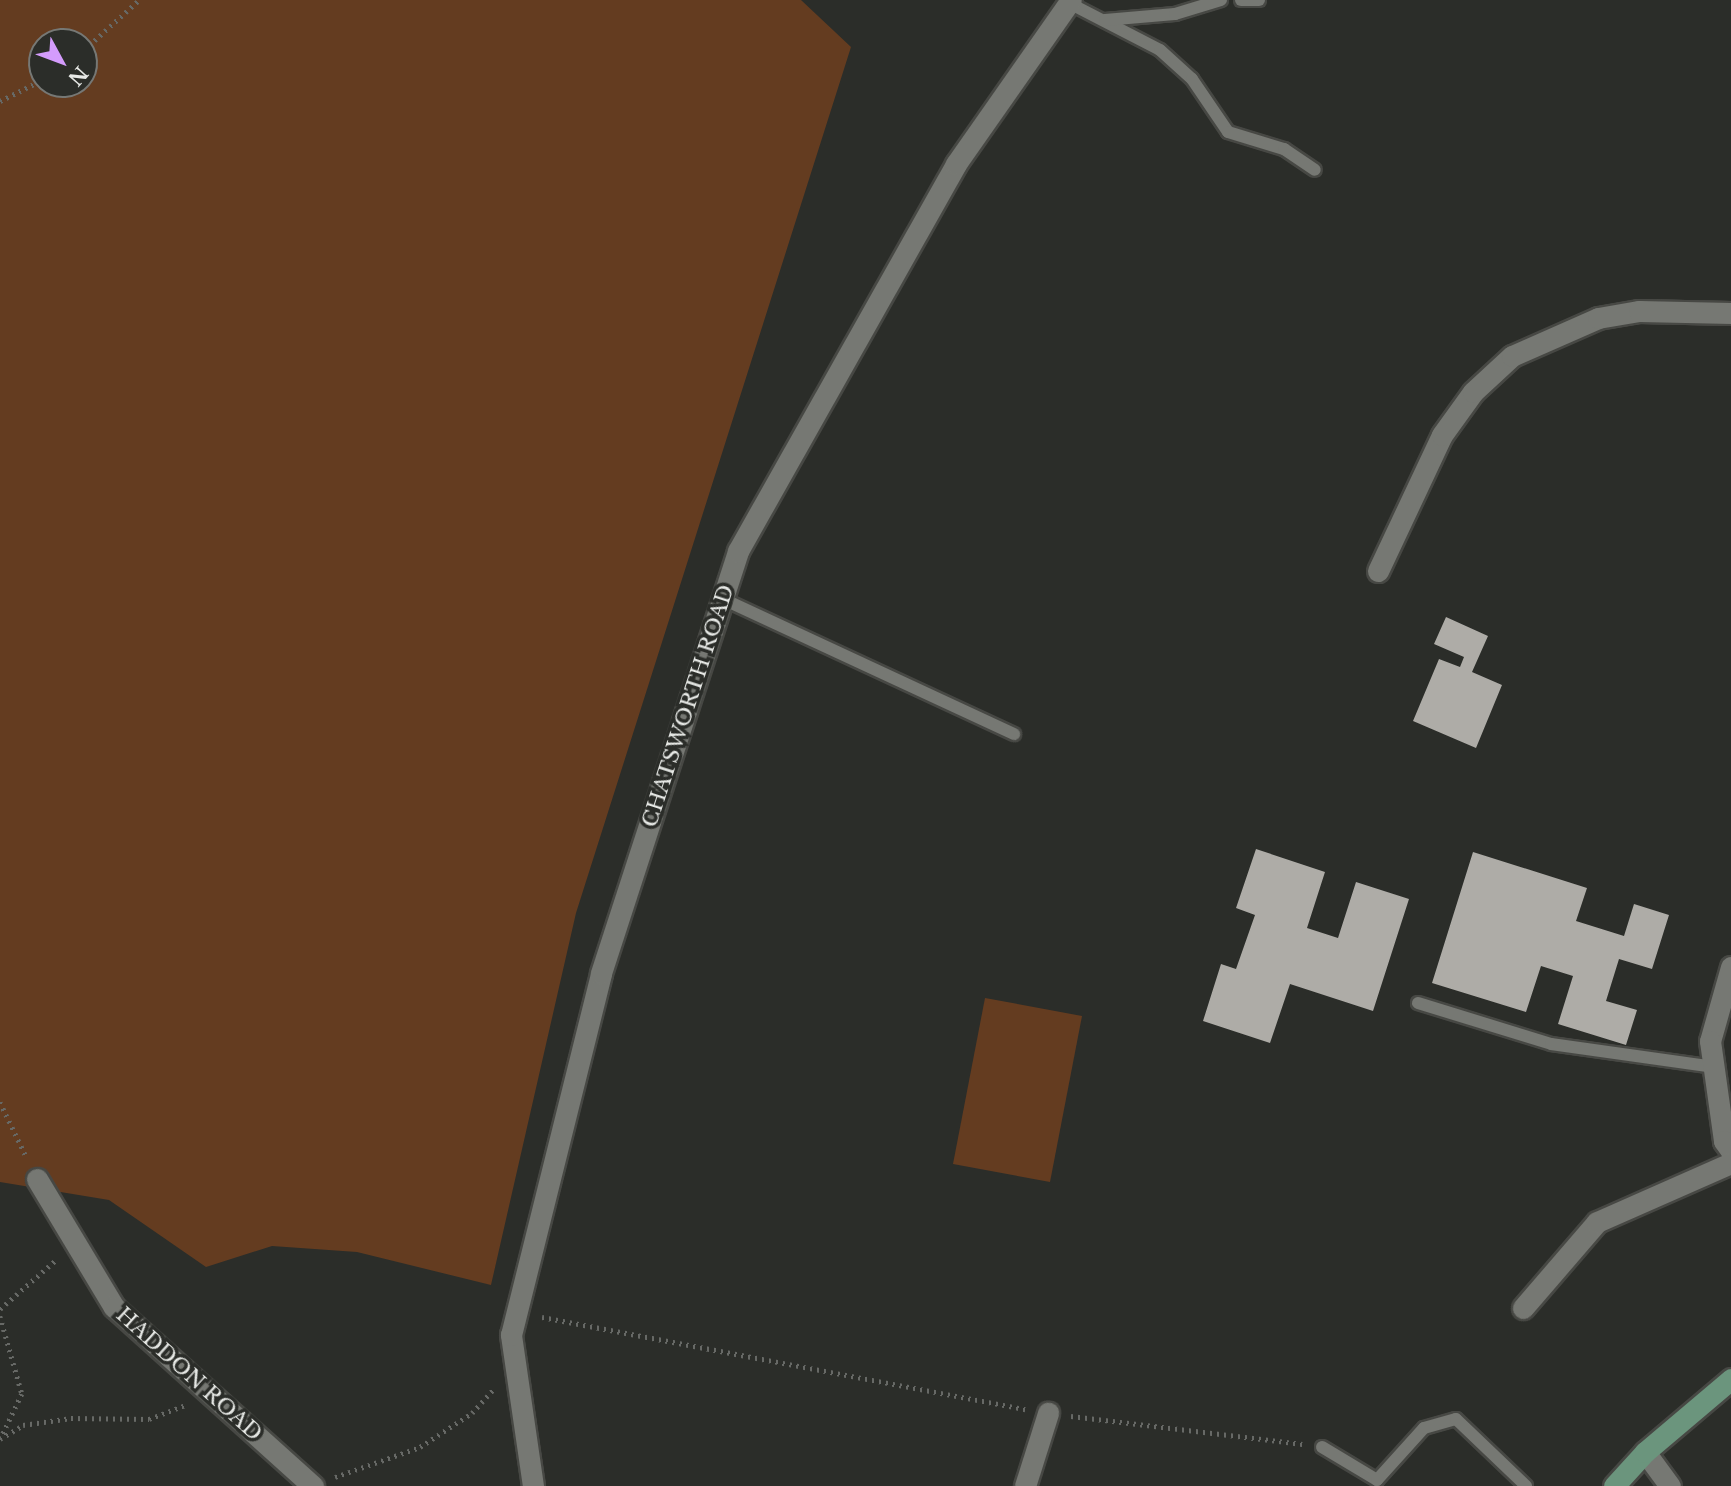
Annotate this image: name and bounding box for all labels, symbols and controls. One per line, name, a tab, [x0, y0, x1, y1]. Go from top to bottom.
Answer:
north arrow	[28, 28, 98, 98]
text: N	[63, 62, 92, 90]
street label: CHATSWORTH ROAD	[637, 582, 739, 830]
street label: HADDON ROAD	[111, 1302, 267, 1446]

